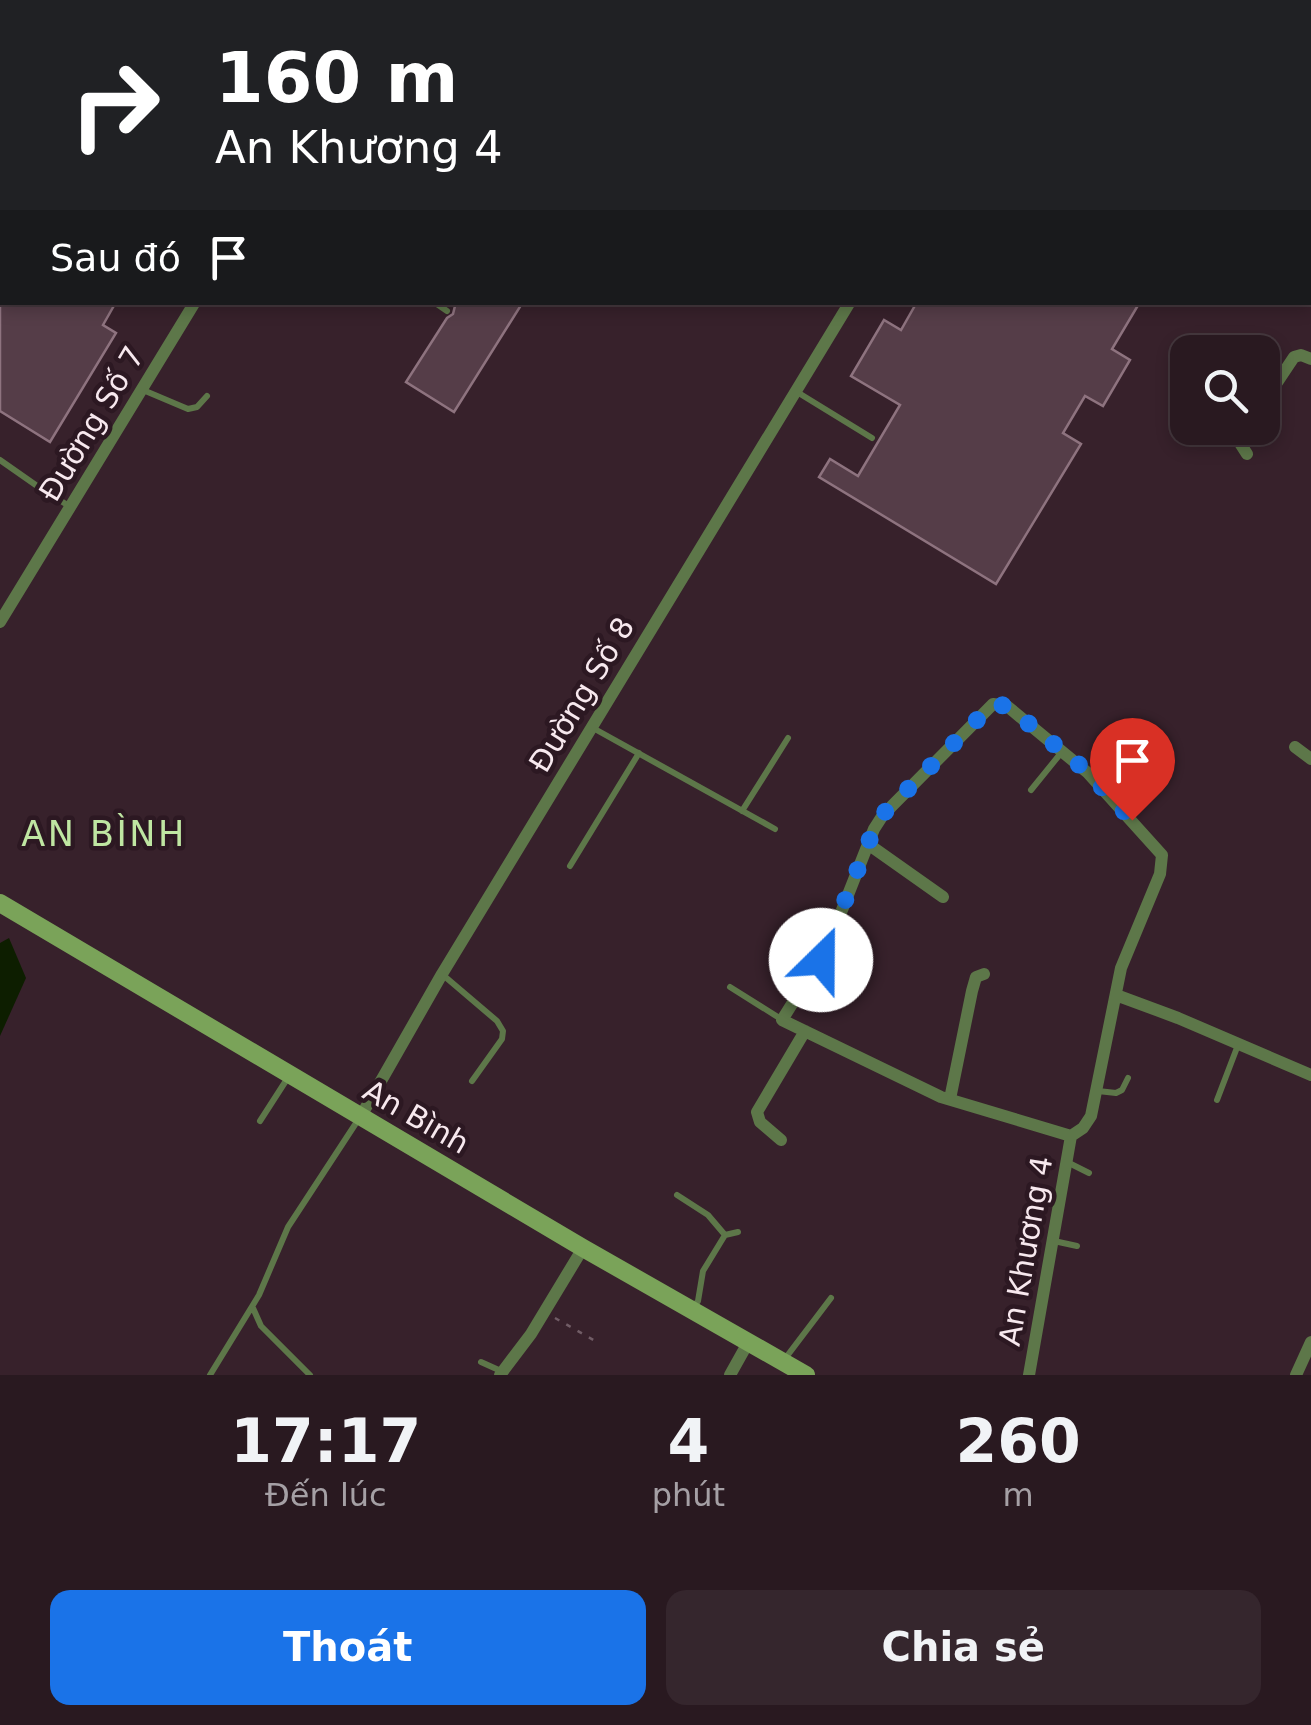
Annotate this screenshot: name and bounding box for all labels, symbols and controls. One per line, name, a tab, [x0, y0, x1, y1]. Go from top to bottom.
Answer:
text: 160 m	[215, 37, 458, 119]
icon: right	[50, 40, 180, 170]
text: An Khương 4	[215, 121, 503, 174]
icon: arrive	[201, 230, 256, 285]
text: Sau đó	[50, 236, 181, 280]
map controls	[1170, 335, 1280, 445]
button: search	[1170, 335, 1280, 445]
street label: Đường Số 7	[32, 340, 151, 507]
street label: Đường Số 8	[522, 611, 641, 778]
pin	[1090, 718, 1175, 821]
icon: arrive	[1105, 733, 1160, 788]
district label: AN BÌNH	[21, 813, 187, 854]
position arrow	[769, 908, 873, 1012]
street label: An Bình	[357, 1072, 475, 1161]
street label: An Khương 4	[992, 1153, 1059, 1348]
text: 17:17	[230, 1406, 421, 1476]
text: 4	[667, 1406, 709, 1476]
text: 260	[955, 1406, 1081, 1476]
text: Đến lúc	[265, 1476, 387, 1514]
text: phút	[652, 1476, 725, 1514]
text: m	[1002, 1476, 1034, 1514]
button: Thoát	[50, 1590, 646, 1705]
button: Chia sẻ	[666, 1590, 1261, 1705]

